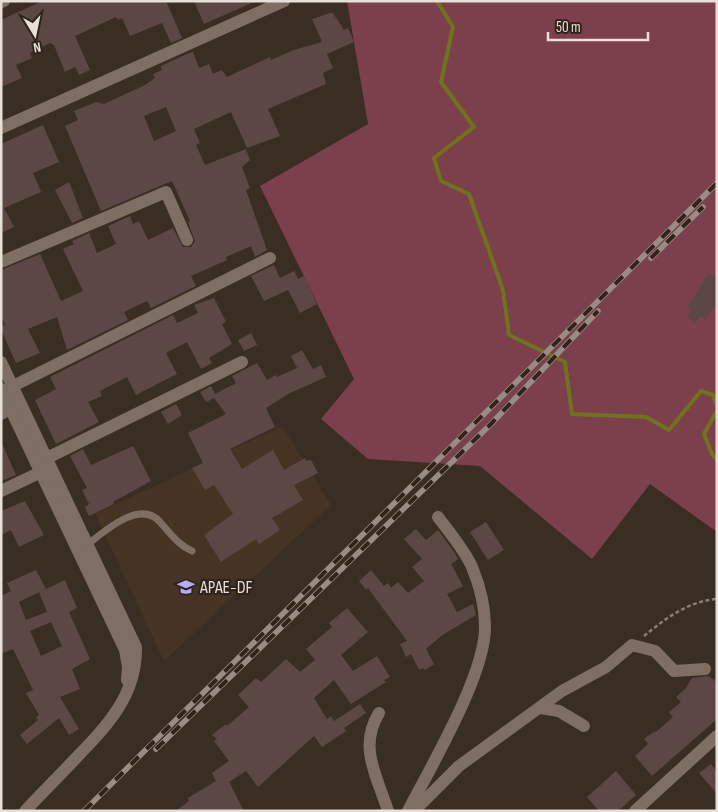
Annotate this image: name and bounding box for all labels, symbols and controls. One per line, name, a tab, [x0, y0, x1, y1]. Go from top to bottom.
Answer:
north arrow	[10, 10, 60, 60]
scale bar	[548, 10, 648, 42]
text: 50 m	[556, 18, 581, 37]
text: N	[32, 38, 42, 56]
school or university icon: APAE-DF	[176, 577, 196, 597]
place label: APAE-DF	[199, 577, 253, 598]

